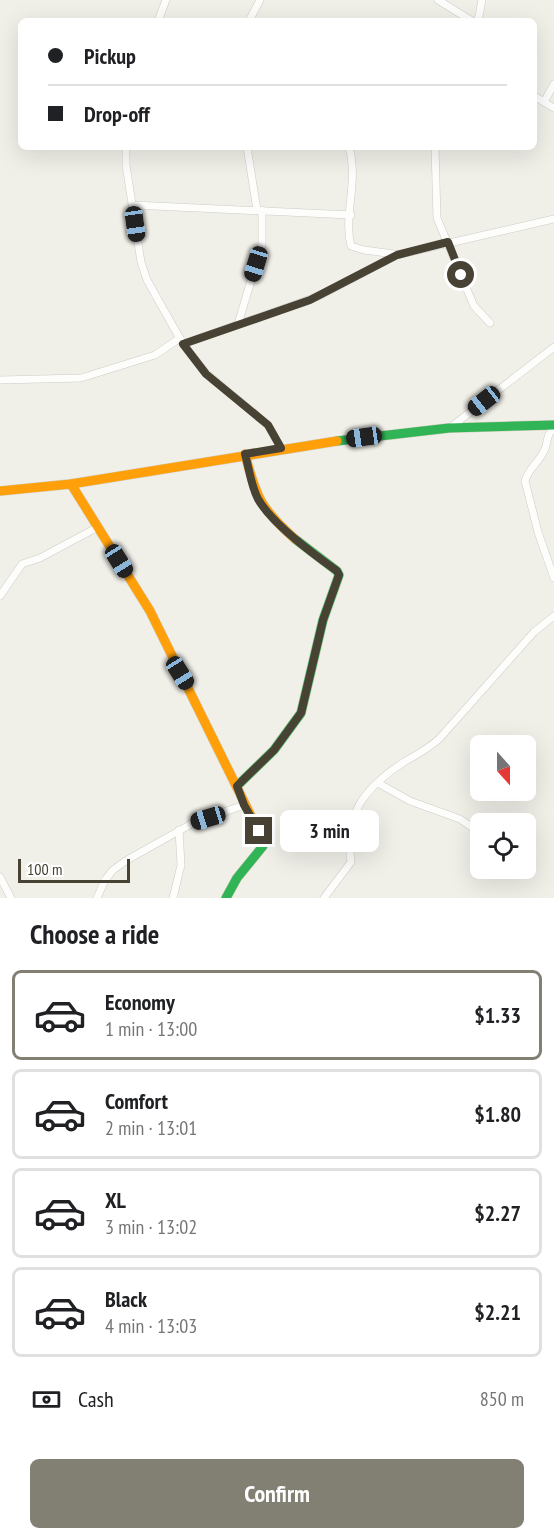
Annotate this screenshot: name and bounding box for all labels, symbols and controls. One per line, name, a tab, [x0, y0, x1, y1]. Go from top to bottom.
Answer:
text: Pickup	[84, 42, 136, 70]
text: Drop-off	[84, 100, 150, 128]
car	[124, 205, 146, 243]
car	[242, 244, 270, 284]
route start	[447, 261, 474, 288]
car	[464, 383, 504, 419]
car	[345, 426, 383, 448]
car	[102, 541, 136, 581]
car	[163, 653, 197, 693]
north arrow	[470, 735, 536, 801]
map controls	[470, 735, 536, 879]
car	[188, 804, 228, 832]
callout: 3 min	[280, 810, 379, 852]
button: locate	[470, 813, 536, 879]
route end	[245, 817, 272, 844]
text: 3 min	[309, 818, 350, 844]
scale bar	[18, 856, 130, 884]
text: 100 m	[27, 859, 62, 879]
text: Choose a ride	[30, 917, 159, 951]
icon: car	[33, 988, 87, 1042]
text: Economy	[105, 988, 175, 1016]
text: $1.33	[474, 1001, 521, 1029]
text: 1 min · 13:00	[105, 1016, 197, 1042]
icon: car	[33, 1087, 87, 1141]
text: Comfort	[105, 1087, 168, 1115]
text: $1.80	[474, 1100, 521, 1128]
text: 2 min · 13:01	[105, 1115, 197, 1141]
icon: car	[33, 1186, 87, 1240]
text: XL	[105, 1186, 126, 1214]
text: $2.27	[474, 1199, 521, 1227]
text: 3 min · 13:02	[105, 1214, 197, 1240]
icon: car	[33, 1285, 87, 1339]
text: Black	[105, 1285, 147, 1313]
text: $2.21	[474, 1298, 521, 1326]
text: 4 min · 13:03	[105, 1313, 197, 1339]
icon: cash	[30, 1383, 63, 1416]
text: Cash	[78, 1385, 114, 1413]
text: 850 m	[480, 1386, 524, 1412]
button: Confirm	[30, 1459, 524, 1528]

